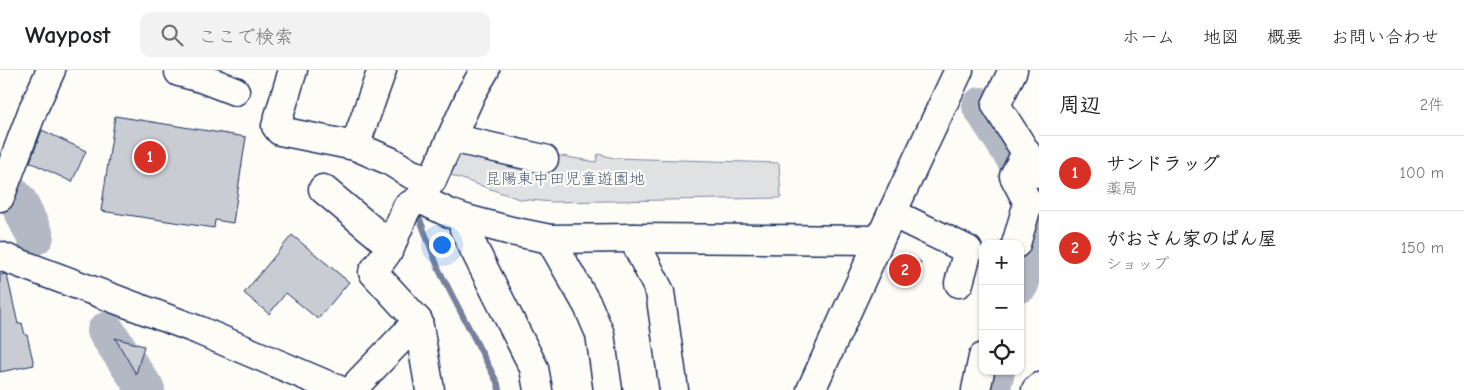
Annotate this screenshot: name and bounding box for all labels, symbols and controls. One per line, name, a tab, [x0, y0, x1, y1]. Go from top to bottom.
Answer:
search box	[140, 12, 490, 57]
text: Waypost	[25, 21, 110, 49]
icon: search	[158, 21, 186, 49]
text: ここで検索	[198, 26, 293, 48]
text: ホーム	[1122, 27, 1175, 48]
text: 地図	[1203, 27, 1239, 48]
text: 概要	[1267, 27, 1303, 48]
text: お問い合わせ	[1331, 27, 1439, 48]
text: 周辺	[1059, 93, 1101, 117]
text: 2件	[1420, 96, 1444, 114]
pin: 1	[134, 138, 166, 176]
text: サンドラッグ	[1106, 153, 1220, 175]
text: 1	[1072, 164, 1078, 182]
text: 100 m	[1400, 164, 1444, 182]
park label: 昆陽東中田児童遊園地	[485, 170, 645, 188]
text: 薬局	[1106, 180, 1138, 198]
text: がおさん家のぱん屋	[1106, 228, 1277, 250]
your location	[429, 232, 455, 258]
text: 2	[1071, 239, 1079, 257]
text: 150 m	[1401, 239, 1444, 257]
map controls	[979, 240, 1024, 375]
button: +	[979, 240, 1024, 285]
pin: 2	[889, 251, 921, 289]
text: ショップ	[1106, 255, 1169, 273]
button: −	[979, 285, 1024, 330]
button: locate	[979, 330, 1024, 375]

